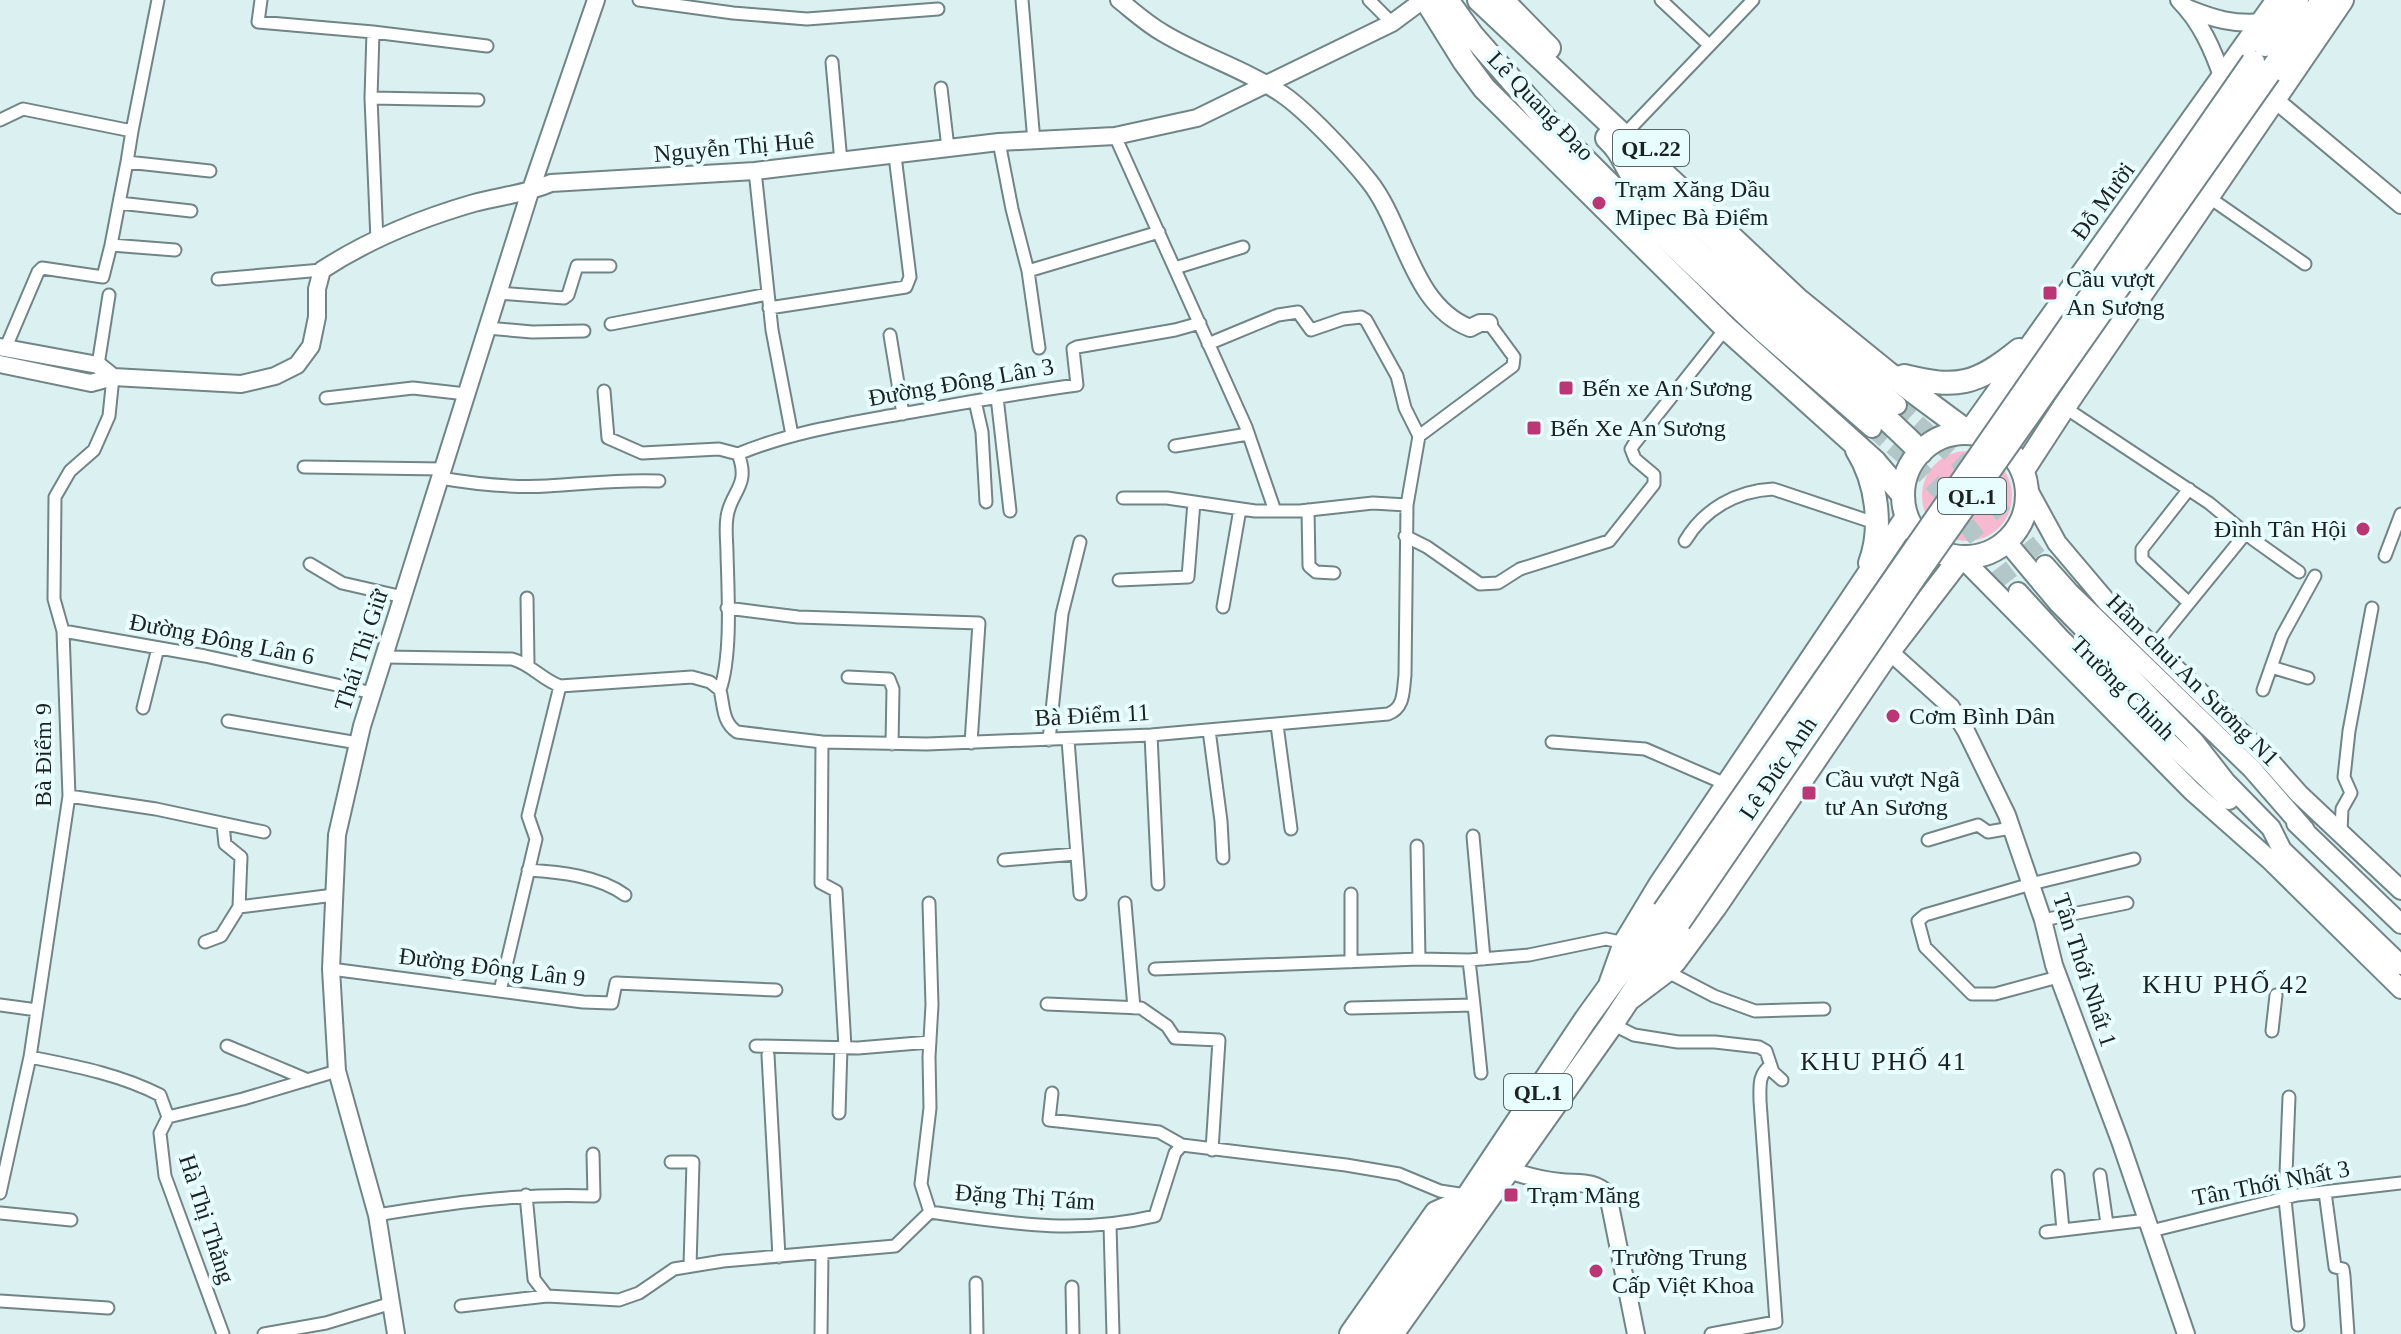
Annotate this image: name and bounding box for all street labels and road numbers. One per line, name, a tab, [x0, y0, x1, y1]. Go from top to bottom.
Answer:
street label: Lê Quang Đạo	[1483, 46, 1599, 166]
street label: Nguyễn Thị Huê	[653, 127, 815, 167]
road number: QL.22	[1613, 130, 1689, 166]
street label: Đỗ Mười	[2066, 157, 2140, 245]
street label: Đường Đông Lân 3	[866, 353, 1056, 411]
road number: QL.1	[1938, 478, 2006, 514]
street label: Thái Thị Giữ	[329, 585, 393, 714]
street label: Hầm chui An Sương N1	[2102, 589, 2284, 771]
street label: Đường Đông Lân 6	[127, 608, 317, 670]
street label: Trường Chinh	[2066, 631, 2180, 745]
street label: Bà Điểm 11	[1034, 699, 1150, 731]
street label: Bà Điểm 9	[30, 703, 56, 807]
street label: Lê Đức Anh	[1734, 712, 1822, 824]
street label: Tân Thới Nhất 1	[2048, 890, 2122, 1050]
street label: Đường Đông Lân 9	[397, 943, 587, 991]
road number: QL.1	[1504, 1074, 1572, 1110]
street label: Hà Thị Thắng	[174, 1151, 240, 1287]
street label: Tân Thới Nhất 3	[2190, 1155, 2352, 1211]
street label: Đặng Thị Tám	[954, 1179, 1096, 1215]

